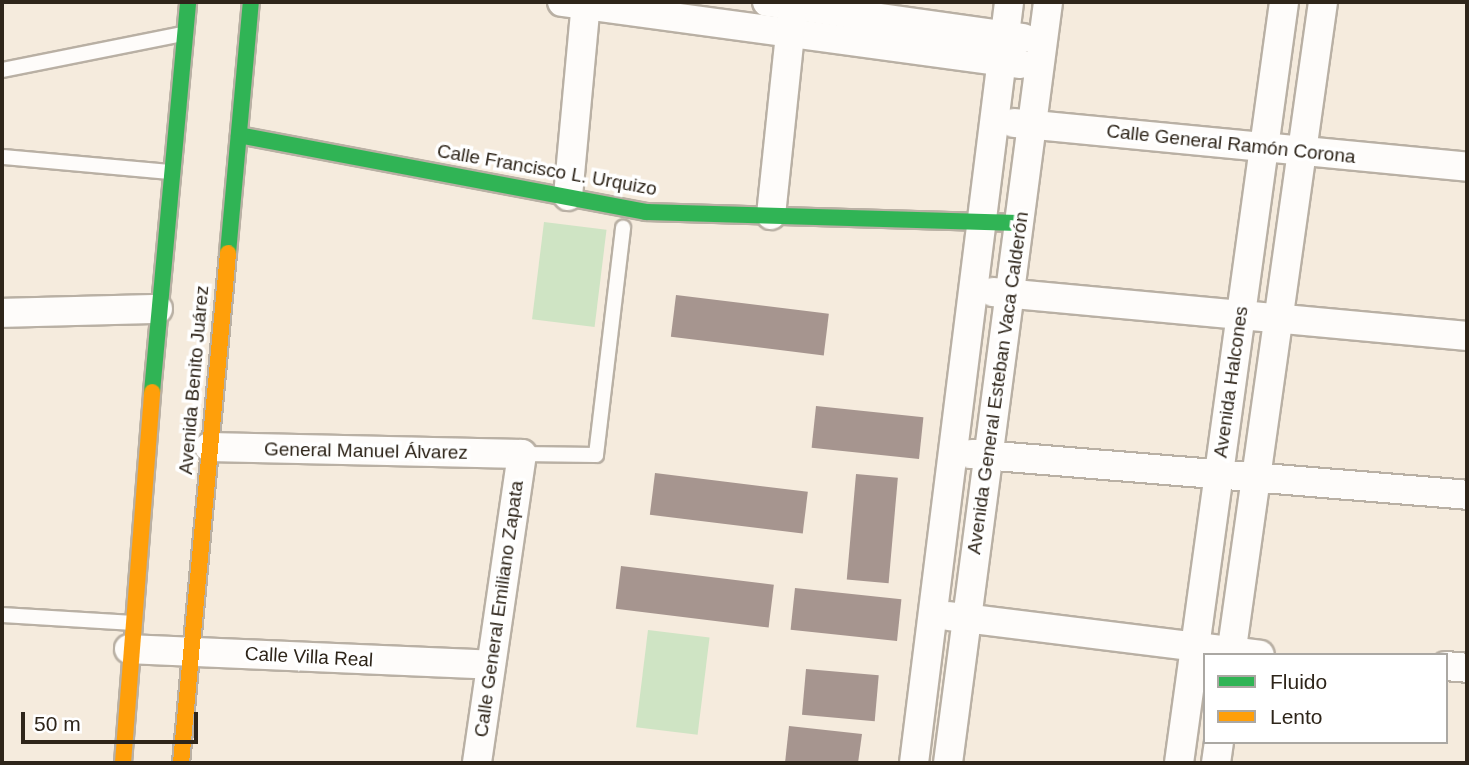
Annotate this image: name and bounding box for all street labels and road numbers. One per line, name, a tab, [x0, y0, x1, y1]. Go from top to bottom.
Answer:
street label: Calle General Ramón Corona	[1105, 120, 1357, 168]
street label: Calle Francisco L. Urquizo	[435, 139, 659, 201]
street label: Avenida General Esteban Vaca Calderón	[963, 210, 1033, 556]
street label: Avenida Benito Juárez	[174, 284, 214, 476]
street label: Avenida Halcones	[1209, 305, 1253, 459]
street label: General Manuel Álvarez	[264, 438, 468, 464]
street label: Calle General Emiliano Zapata	[470, 479, 528, 739]
street label: Calle Villa Real	[244, 642, 374, 672]

